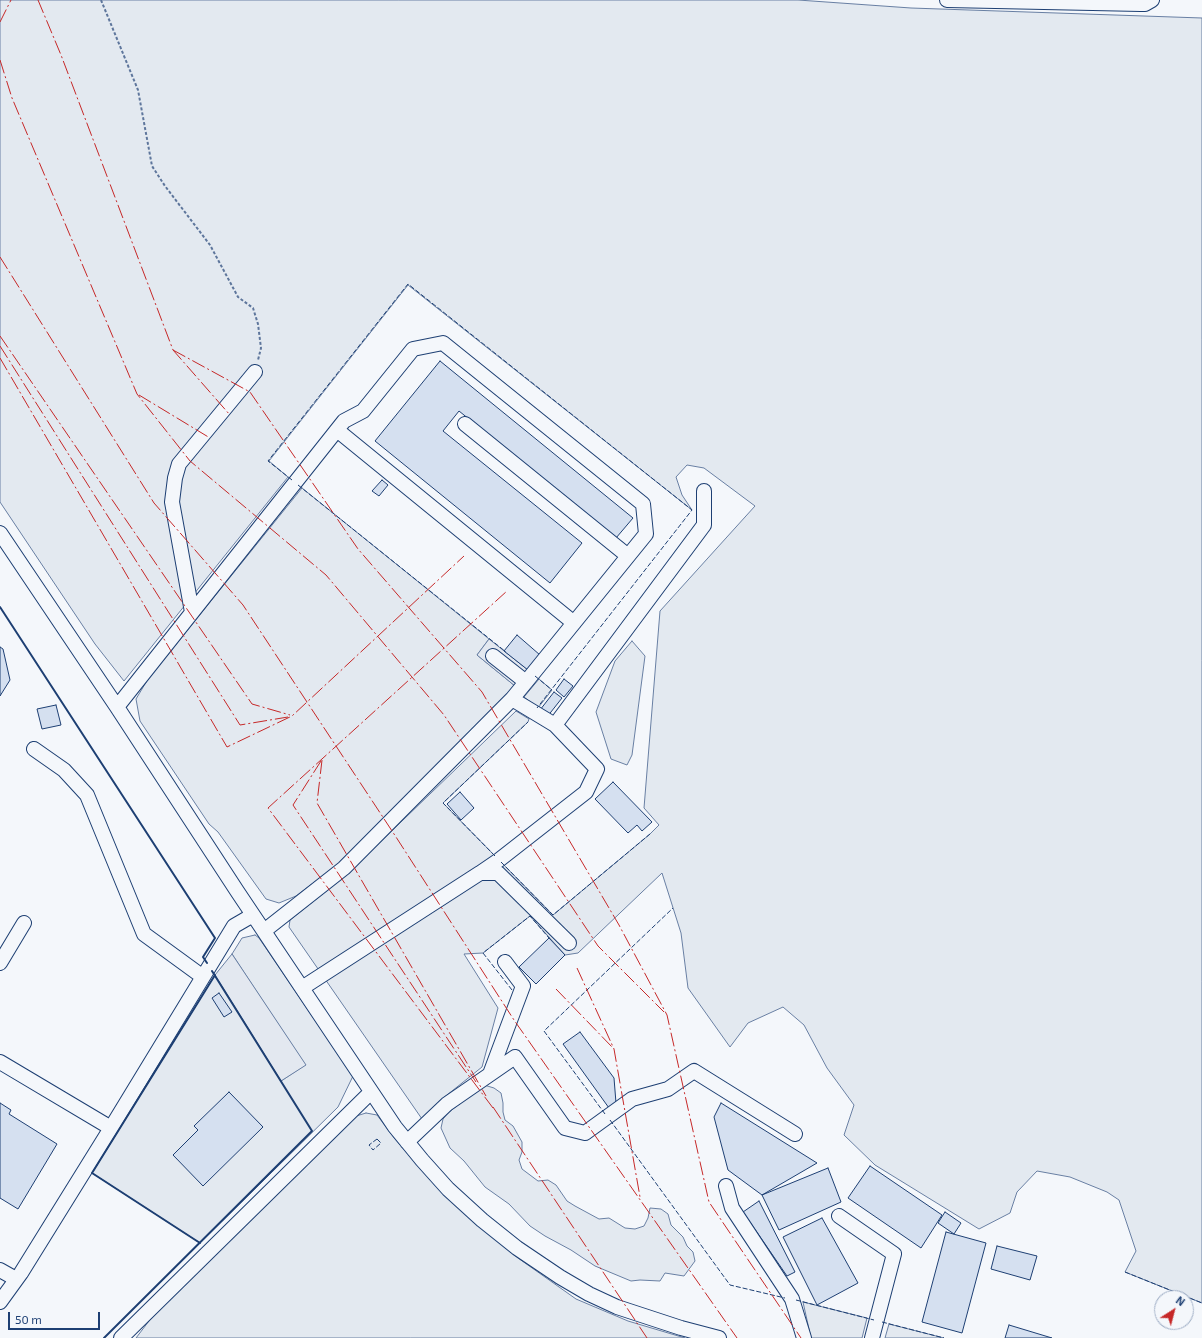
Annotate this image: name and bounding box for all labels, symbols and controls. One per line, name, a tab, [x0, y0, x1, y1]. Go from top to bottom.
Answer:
north arrow	[1154, 1290, 1194, 1330]
text: N	[1174, 1293, 1188, 1308]
scale bar	[10, 1304, 102, 1330]
text: 50 m	[15, 1312, 42, 1326]

